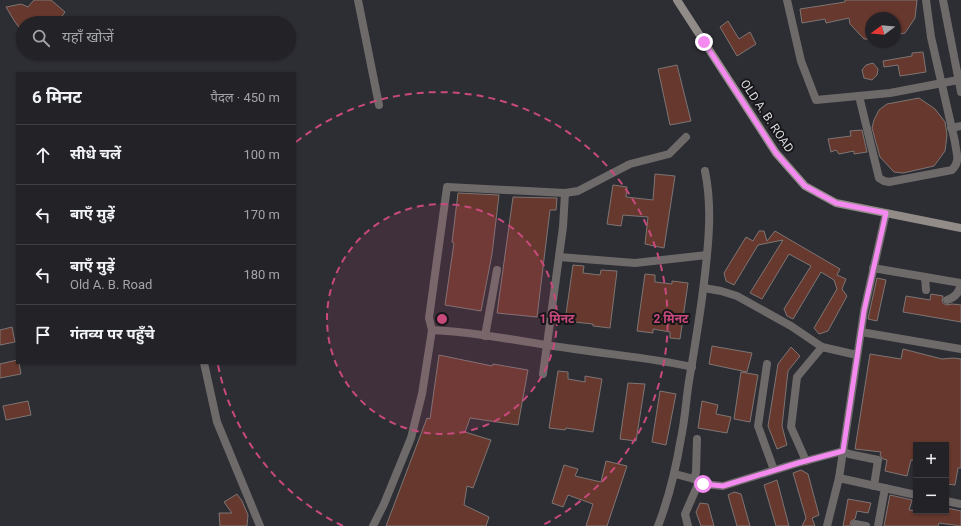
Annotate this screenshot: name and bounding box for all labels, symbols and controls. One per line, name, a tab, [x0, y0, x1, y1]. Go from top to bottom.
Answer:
north arrow	[865, 12, 901, 48]
search box	[16, 16, 296, 60]
icon: search	[30, 27, 52, 49]
text: यहाँ खोजें	[62, 28, 114, 46]
route end	[695, 33, 713, 51]
street label: OLD A. B. ROAD	[738, 77, 796, 155]
text: 6 मिनट	[32, 87, 82, 107]
text: पैदल · 450 m	[211, 90, 280, 105]
icon: ahead	[32, 144, 54, 166]
text: सीधे चलें	[70, 145, 121, 163]
text: 100 m	[243, 147, 280, 162]
icon: left	[32, 204, 54, 226]
text: बाएँ मुड़ें	[70, 205, 115, 223]
text: 170 m	[243, 207, 280, 222]
text: बाएँ मुड़ें	[70, 257, 115, 275]
icon: left	[32, 264, 54, 286]
text: 180 m	[243, 267, 280, 282]
text: Old A. B. Road	[70, 277, 152, 292]
text: 1 मिनट	[539, 311, 575, 326]
text: 2 मिनट	[653, 311, 689, 326]
centre of rings	[435, 312, 449, 326]
icon: arrive	[32, 324, 54, 346]
text: गंतव्य पर पहुँचे	[70, 325, 155, 343]
map controls	[913, 442, 949, 514]
button: +	[913, 442, 949, 478]
route start	[694, 475, 712, 493]
button: −	[913, 478, 949, 514]

